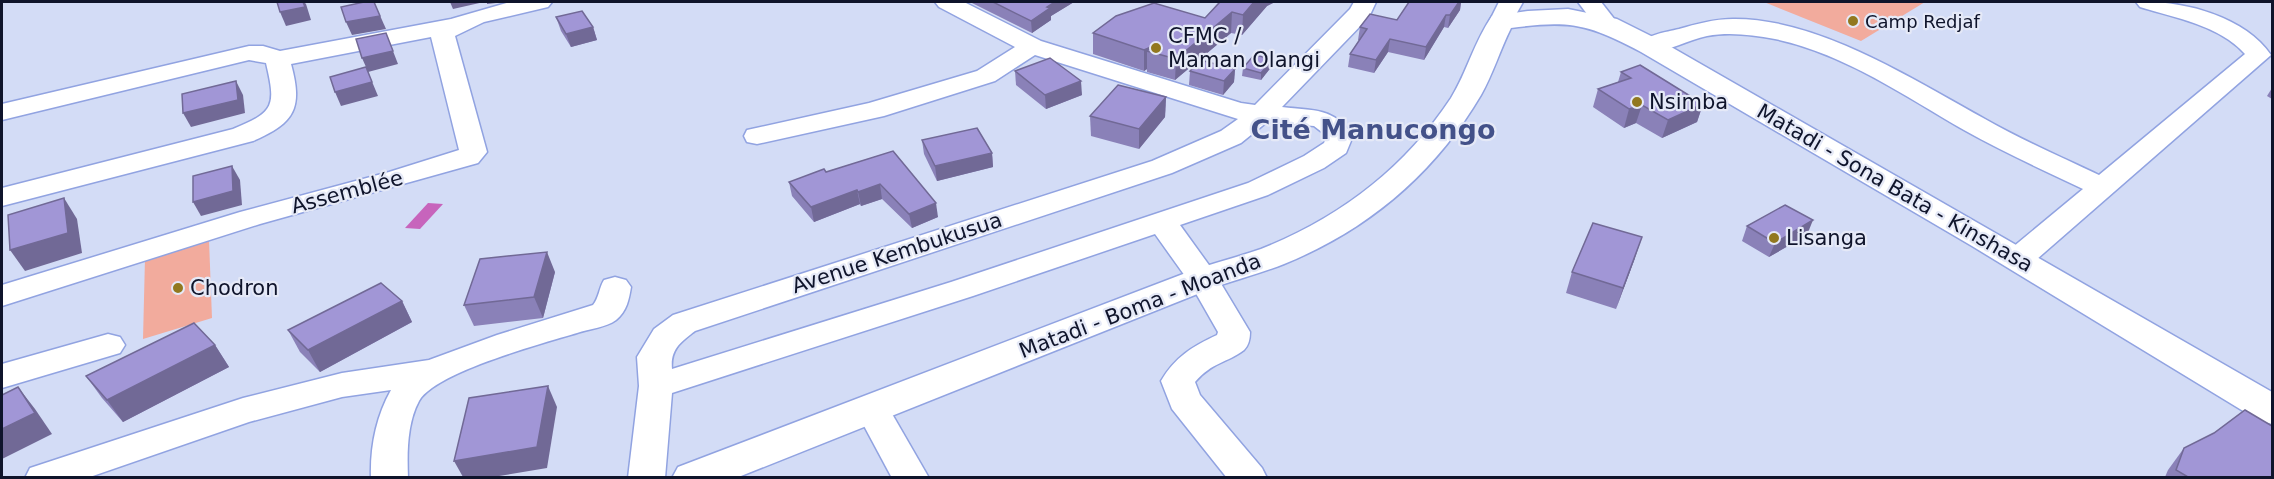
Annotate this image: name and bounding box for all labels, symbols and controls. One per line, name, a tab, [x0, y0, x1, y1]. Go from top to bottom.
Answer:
place label: Camp Redjaf	[1865, 11, 1981, 32]
marker: Camp Redjaf	[1846, 14, 1860, 28]
place label: CFMC / Maman Olangi	[1168, 24, 1320, 72]
marker: CFMC / Maman Olangi	[1149, 41, 1163, 55]
place label: Nsimba	[1649, 90, 1728, 114]
marker: Nsimba	[1630, 95, 1644, 109]
street label: Matadi - Sona Bata - Kinshasa	[1753, 99, 2037, 277]
district label: Cité Manucongo	[1251, 114, 1495, 145]
street label: Assemblée	[289, 166, 405, 218]
street label: Avenue Kembukusua	[789, 208, 1005, 298]
place label: Lisanga	[1786, 226, 1867, 250]
marker: Lisanga	[1767, 231, 1781, 245]
street label: Matadi - Boma - Moanda	[1016, 249, 1264, 363]
place label: Chodron	[190, 276, 278, 300]
marker: Chodron	[171, 281, 185, 295]

